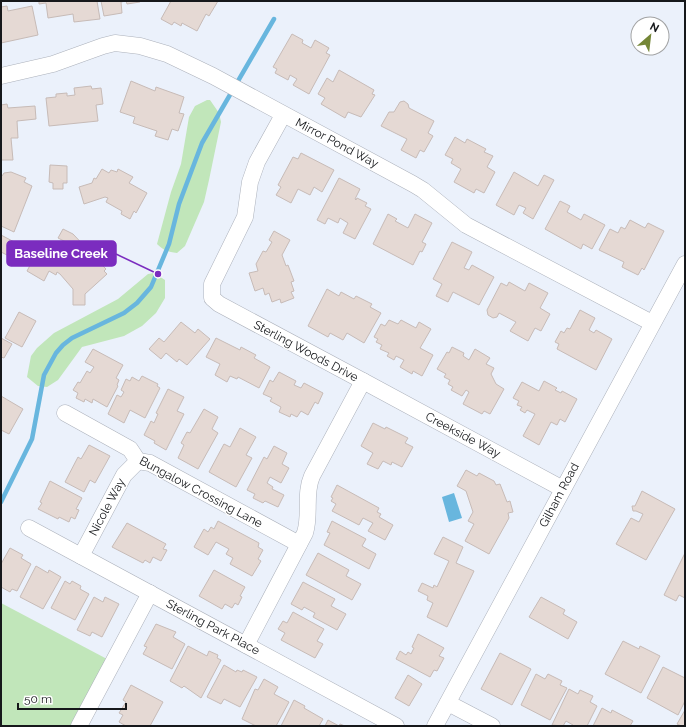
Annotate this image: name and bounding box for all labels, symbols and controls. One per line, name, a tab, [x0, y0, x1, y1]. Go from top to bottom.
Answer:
north arrow	[630, 16, 670, 56]
text: N	[648, 20, 661, 35]
street label: Mirror Pond Way	[293, 115, 381, 171]
callout: Baseline Creek	[7, 241, 116, 266]
text: Baseline Creek	[14, 246, 108, 261]
street label: Sterling Woods Drive	[251, 318, 361, 384]
street label: Creekside Way	[423, 409, 503, 461]
street label: Bungalow Crossing Lane	[137, 454, 265, 530]
street label: Gilham Road	[536, 460, 582, 530]
street label: Nicole Way	[86, 475, 128, 538]
street label: Sterling Park Place	[164, 596, 262, 658]
scale bar	[18, 685, 126, 711]
text: 50 m	[24, 692, 52, 706]

